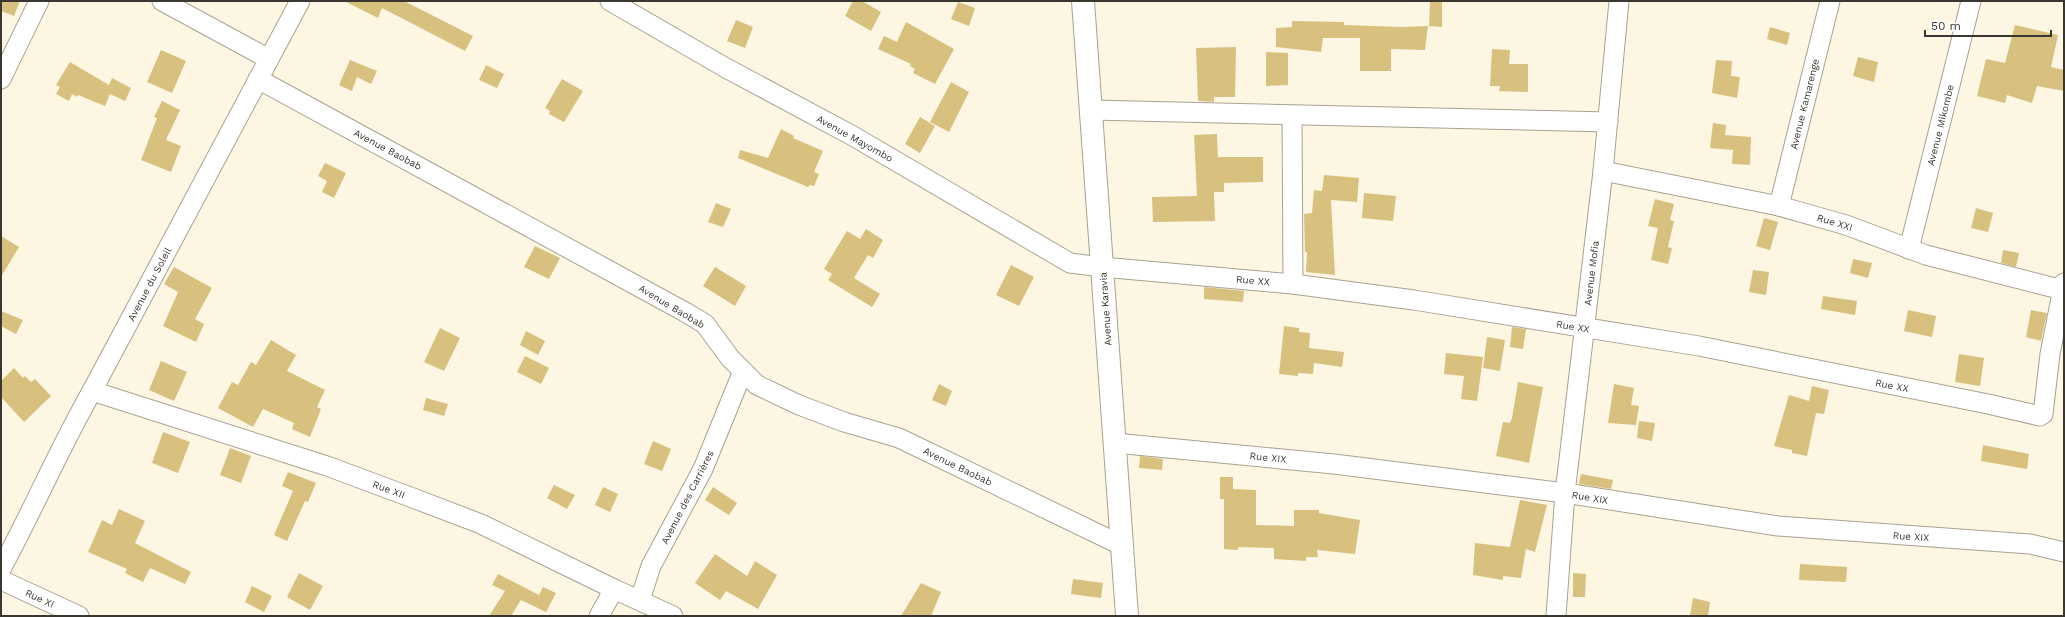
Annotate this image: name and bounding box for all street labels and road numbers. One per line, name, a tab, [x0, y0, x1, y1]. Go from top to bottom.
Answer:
street label: Avenue Kamarenge	[1788, 57, 1821, 151]
street label: Avenue Mikombe	[1925, 83, 1956, 167]
street label: Avenue Mayombo	[815, 113, 895, 164]
street label: Avenue Baobab	[352, 127, 424, 172]
street label: Rue XXI	[1816, 212, 1854, 233]
street label: Avenue Mofia	[1582, 240, 1601, 306]
street label: Avenue du Soleil	[125, 246, 173, 323]
street label: Avenue Karavia	[1097, 271, 1114, 346]
street label: Rue XX	[1236, 274, 1270, 287]
street label: Avenue Baobab	[637, 282, 707, 331]
street label: Rue XX	[1555, 318, 1590, 335]
street label: Rue XX	[1874, 377, 1910, 394]
street label: Avenue Baobab	[922, 445, 994, 488]
street label: Avenue des Carrières	[659, 449, 716, 546]
street label: Rue XIX	[1249, 450, 1287, 465]
street label: Rue XII	[371, 479, 407, 500]
street label: Rue XIX	[1571, 489, 1609, 506]
street label: Rue XIX	[1892, 530, 1930, 543]
street label: Rue XI	[24, 587, 56, 610]

